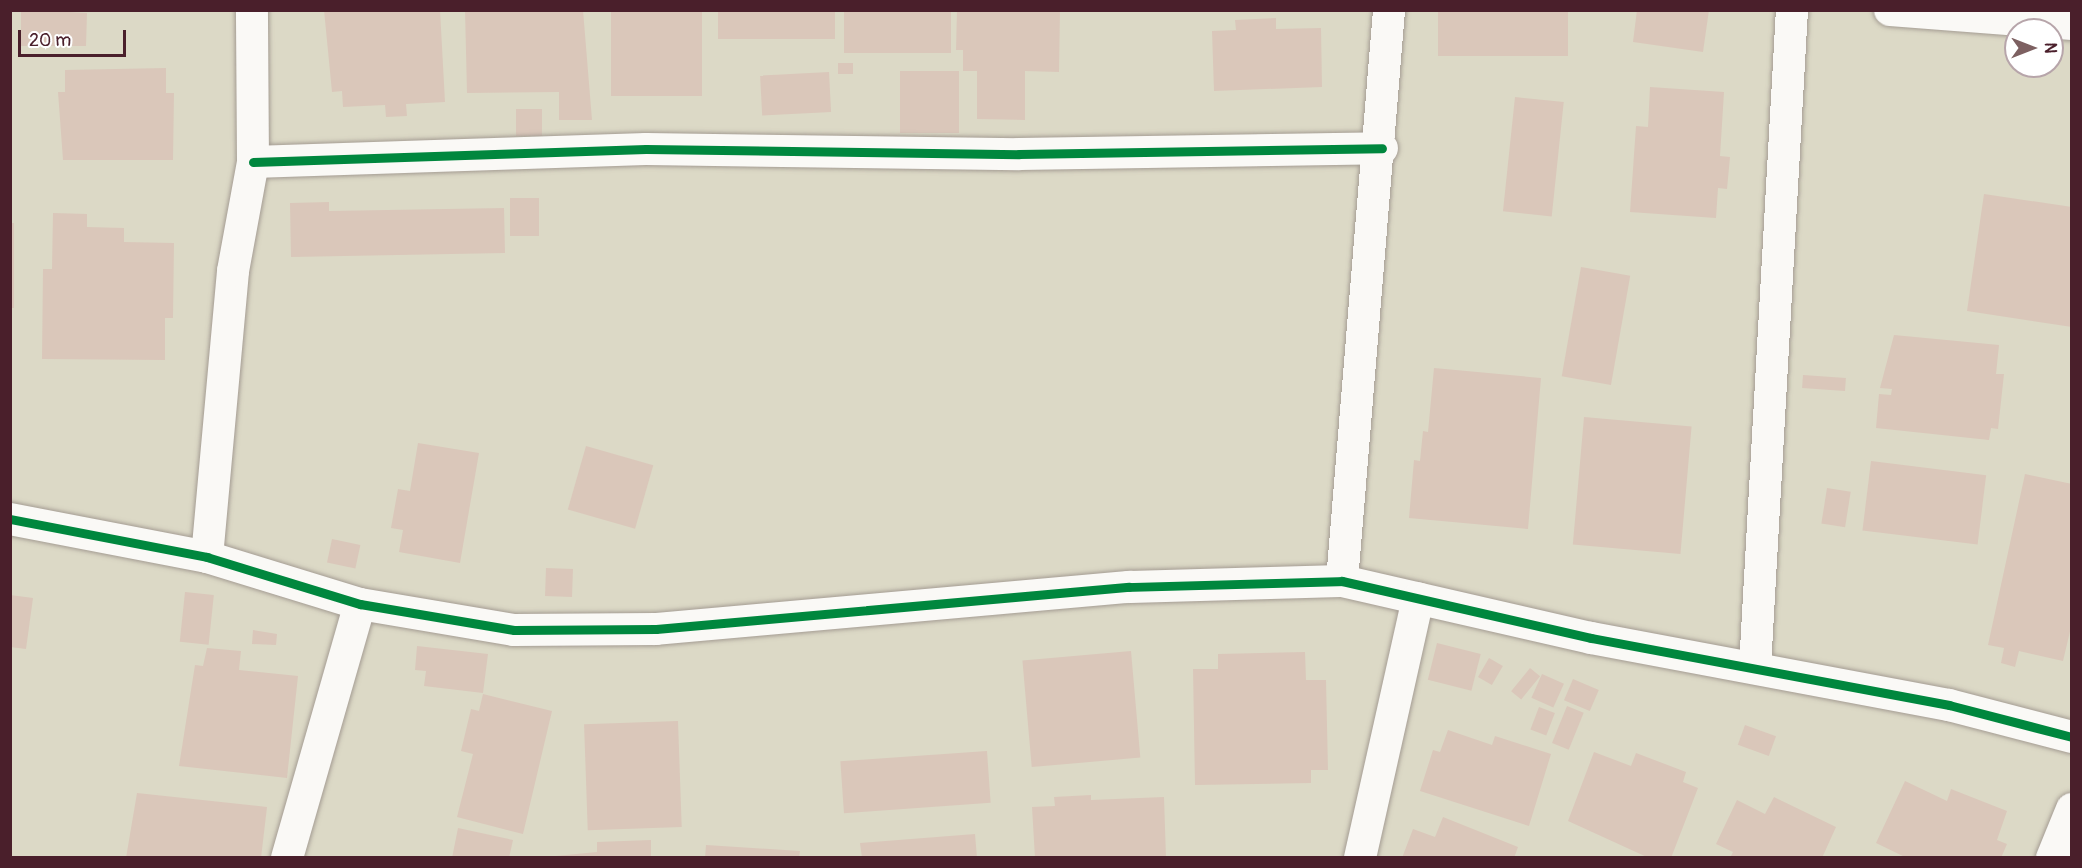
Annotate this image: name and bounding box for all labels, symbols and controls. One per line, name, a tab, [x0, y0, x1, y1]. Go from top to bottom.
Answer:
scale bar	[21, 18, 129, 56]
north arrow	[2004, 18, 2064, 78]
text: 20 m	[29, 29, 71, 52]
text: N	[2040, 43, 2060, 53]

